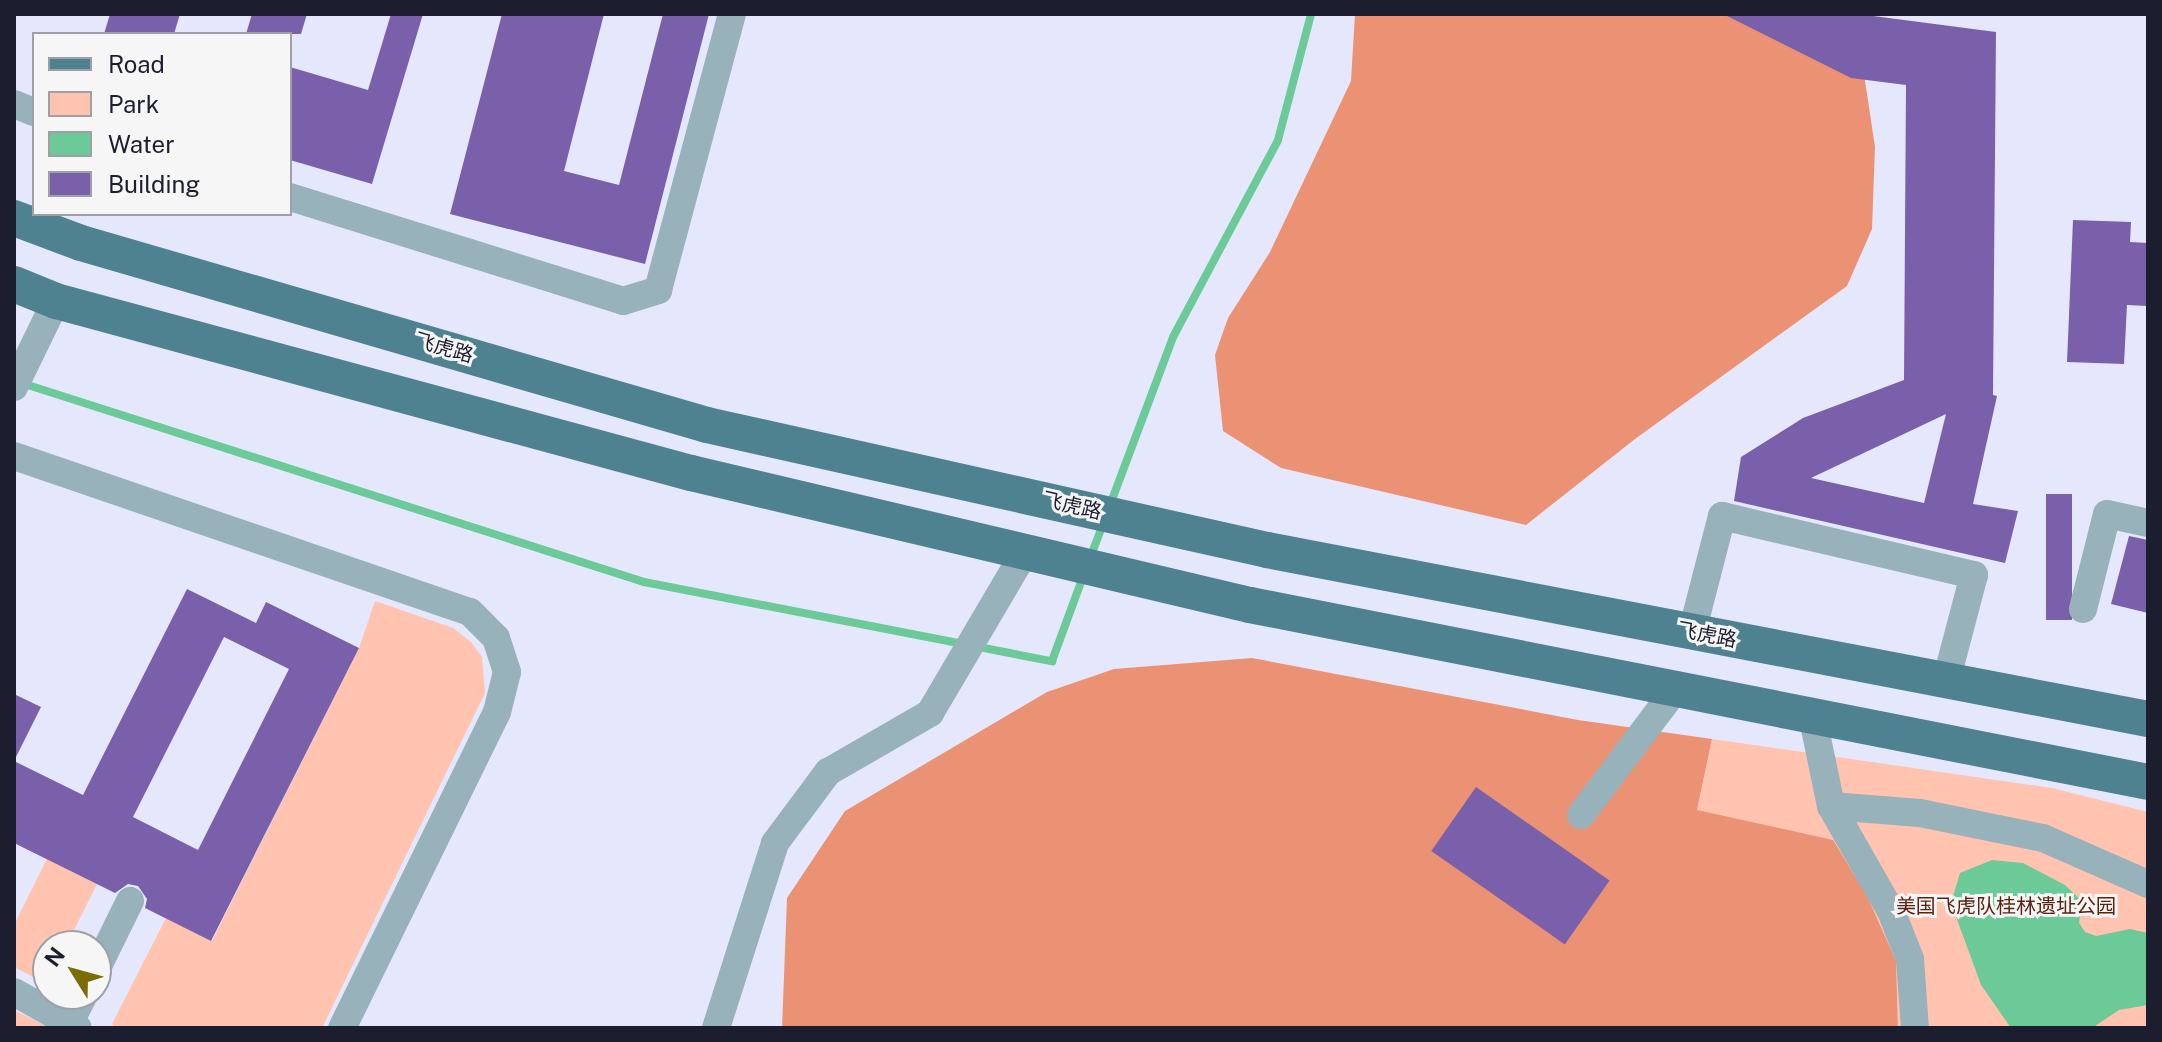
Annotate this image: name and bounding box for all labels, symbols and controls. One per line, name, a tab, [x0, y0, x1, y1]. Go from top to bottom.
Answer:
legend	[32, 32, 292, 216]
text: Road	[108, 50, 165, 78]
text: Park	[108, 90, 159, 118]
text: Water	[108, 130, 175, 158]
text: Building	[108, 170, 200, 198]
street label: 飞虎路	[412, 328, 476, 368]
street label: 飞虎路	[1040, 488, 1104, 524]
street label: 飞虎路	[1675, 617, 1739, 653]
park label: 美国飞虎队桂林遗址公园	[1896, 894, 2116, 918]
north arrow	[32, 930, 112, 1010]
text: N	[39, 942, 70, 971]

